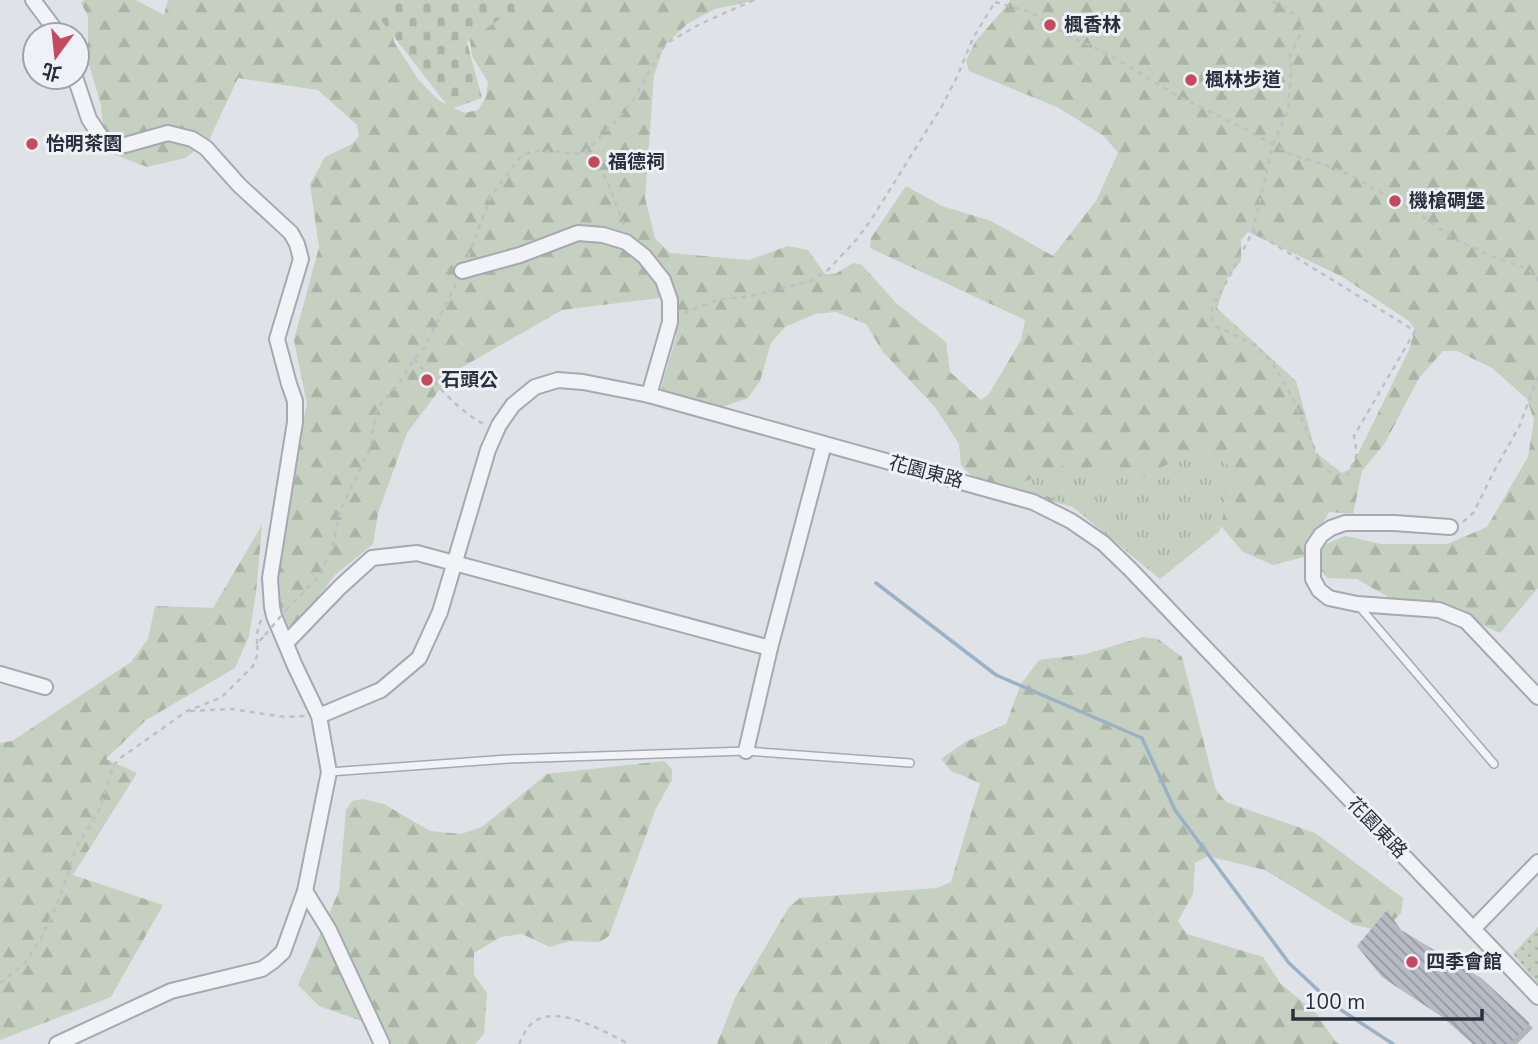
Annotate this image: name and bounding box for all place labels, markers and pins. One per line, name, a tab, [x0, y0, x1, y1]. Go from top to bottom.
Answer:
place label: 楓香林	[1064, 12, 1121, 38]
marker: 楓香林	[1042, 17, 1058, 33]
place label: 楓林步道	[1205, 67, 1281, 93]
marker: 楓林步道	[1183, 72, 1199, 88]
place label: 怡明茶園	[46, 131, 122, 157]
marker: 怡明茶園	[24, 136, 40, 152]
place label: 福德祠	[608, 149, 665, 175]
marker: 福德祠	[586, 154, 602, 170]
place label: 機槍碉堡	[1409, 188, 1485, 214]
marker: 機槍碉堡	[1387, 193, 1403, 209]
place label: 石頭公	[441, 367, 498, 393]
marker: 石頭公	[419, 372, 435, 388]
place label: 四季會館	[1426, 949, 1502, 975]
marker: 四季會館	[1404, 954, 1420, 970]

